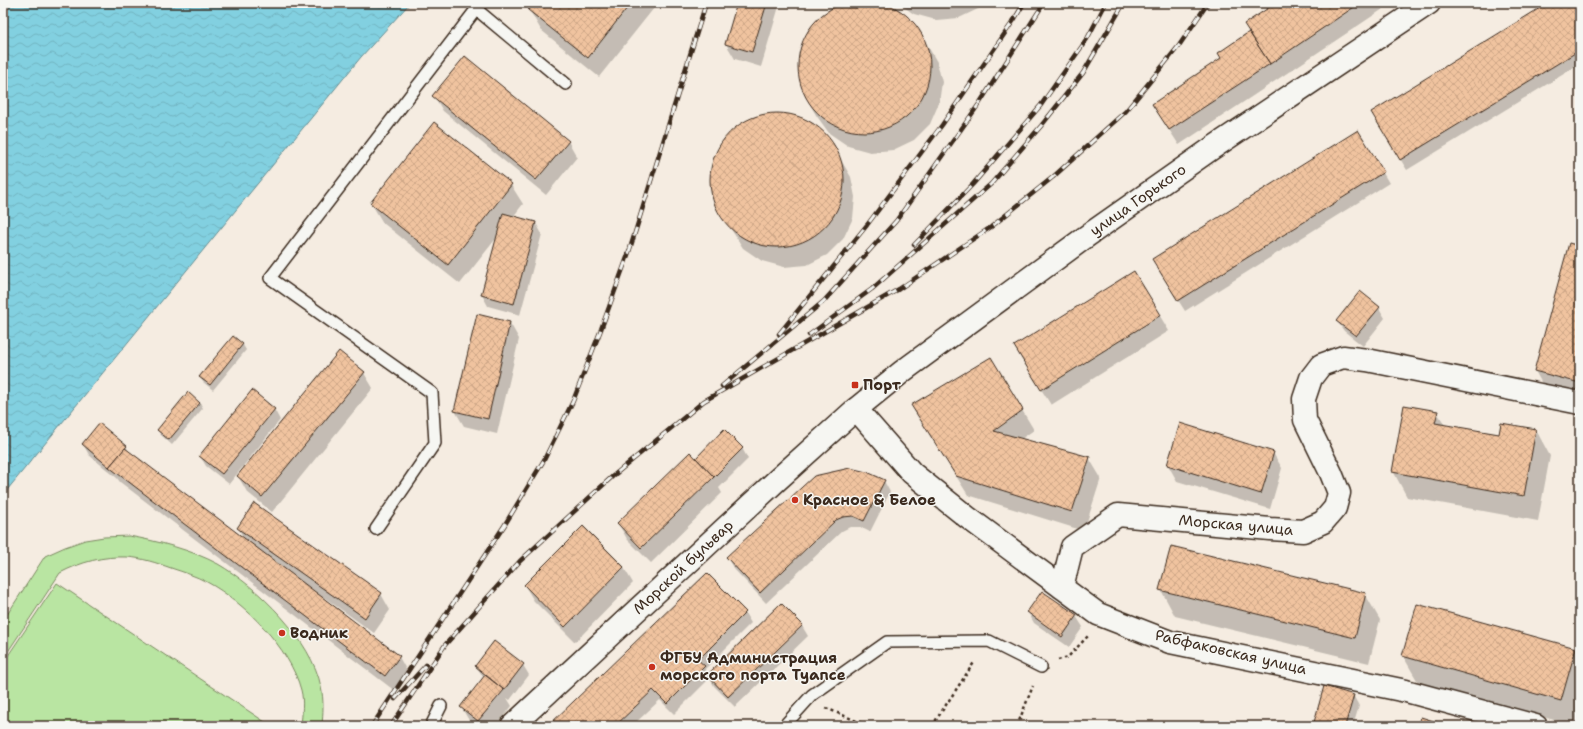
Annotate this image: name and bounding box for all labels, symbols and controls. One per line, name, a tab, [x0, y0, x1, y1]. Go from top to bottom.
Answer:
street label: улица Горького	[1086, 159, 1190, 241]
place label: Порт	[863, 375, 901, 395]
marker: Порт	[850, 380, 860, 390]
place label: Красное & Белое	[803, 490, 936, 510]
marker: Красное & Белое	[790, 495, 800, 505]
street label: Морская улица	[1178, 510, 1295, 540]
street label: Морской бульвар	[628, 515, 738, 619]
place label: Водник	[290, 623, 349, 643]
street label: Рабфаковская улица	[1153, 625, 1309, 679]
marker: Водник	[277, 628, 287, 638]
place label: ФГБУ Администрация морского порта Туапсе	[660, 648, 846, 685]
marker: ФГБУ Администрация морского порта Туапсе	[647, 662, 657, 672]

